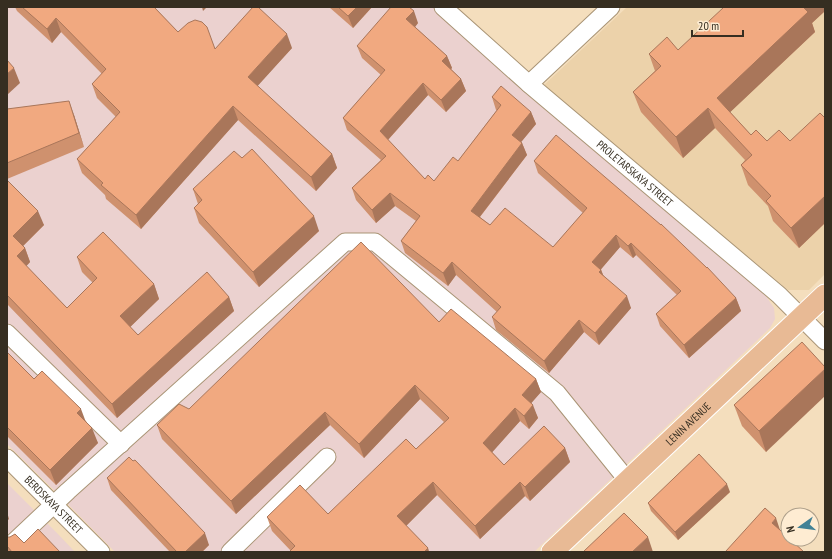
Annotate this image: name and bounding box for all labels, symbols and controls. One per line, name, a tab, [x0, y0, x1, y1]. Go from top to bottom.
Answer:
scale bar	[692, 12, 743, 38]
text: 20 m	[698, 18, 719, 33]
street label: PROLETARSKAYA STREET	[594, 137, 676, 210]
street label: LENIN AVENUE	[663, 399, 714, 448]
street label: BERDSKAYA STREET	[22, 473, 86, 537]
north arrow	[780, 507, 820, 547]
text: N	[783, 525, 798, 534]

